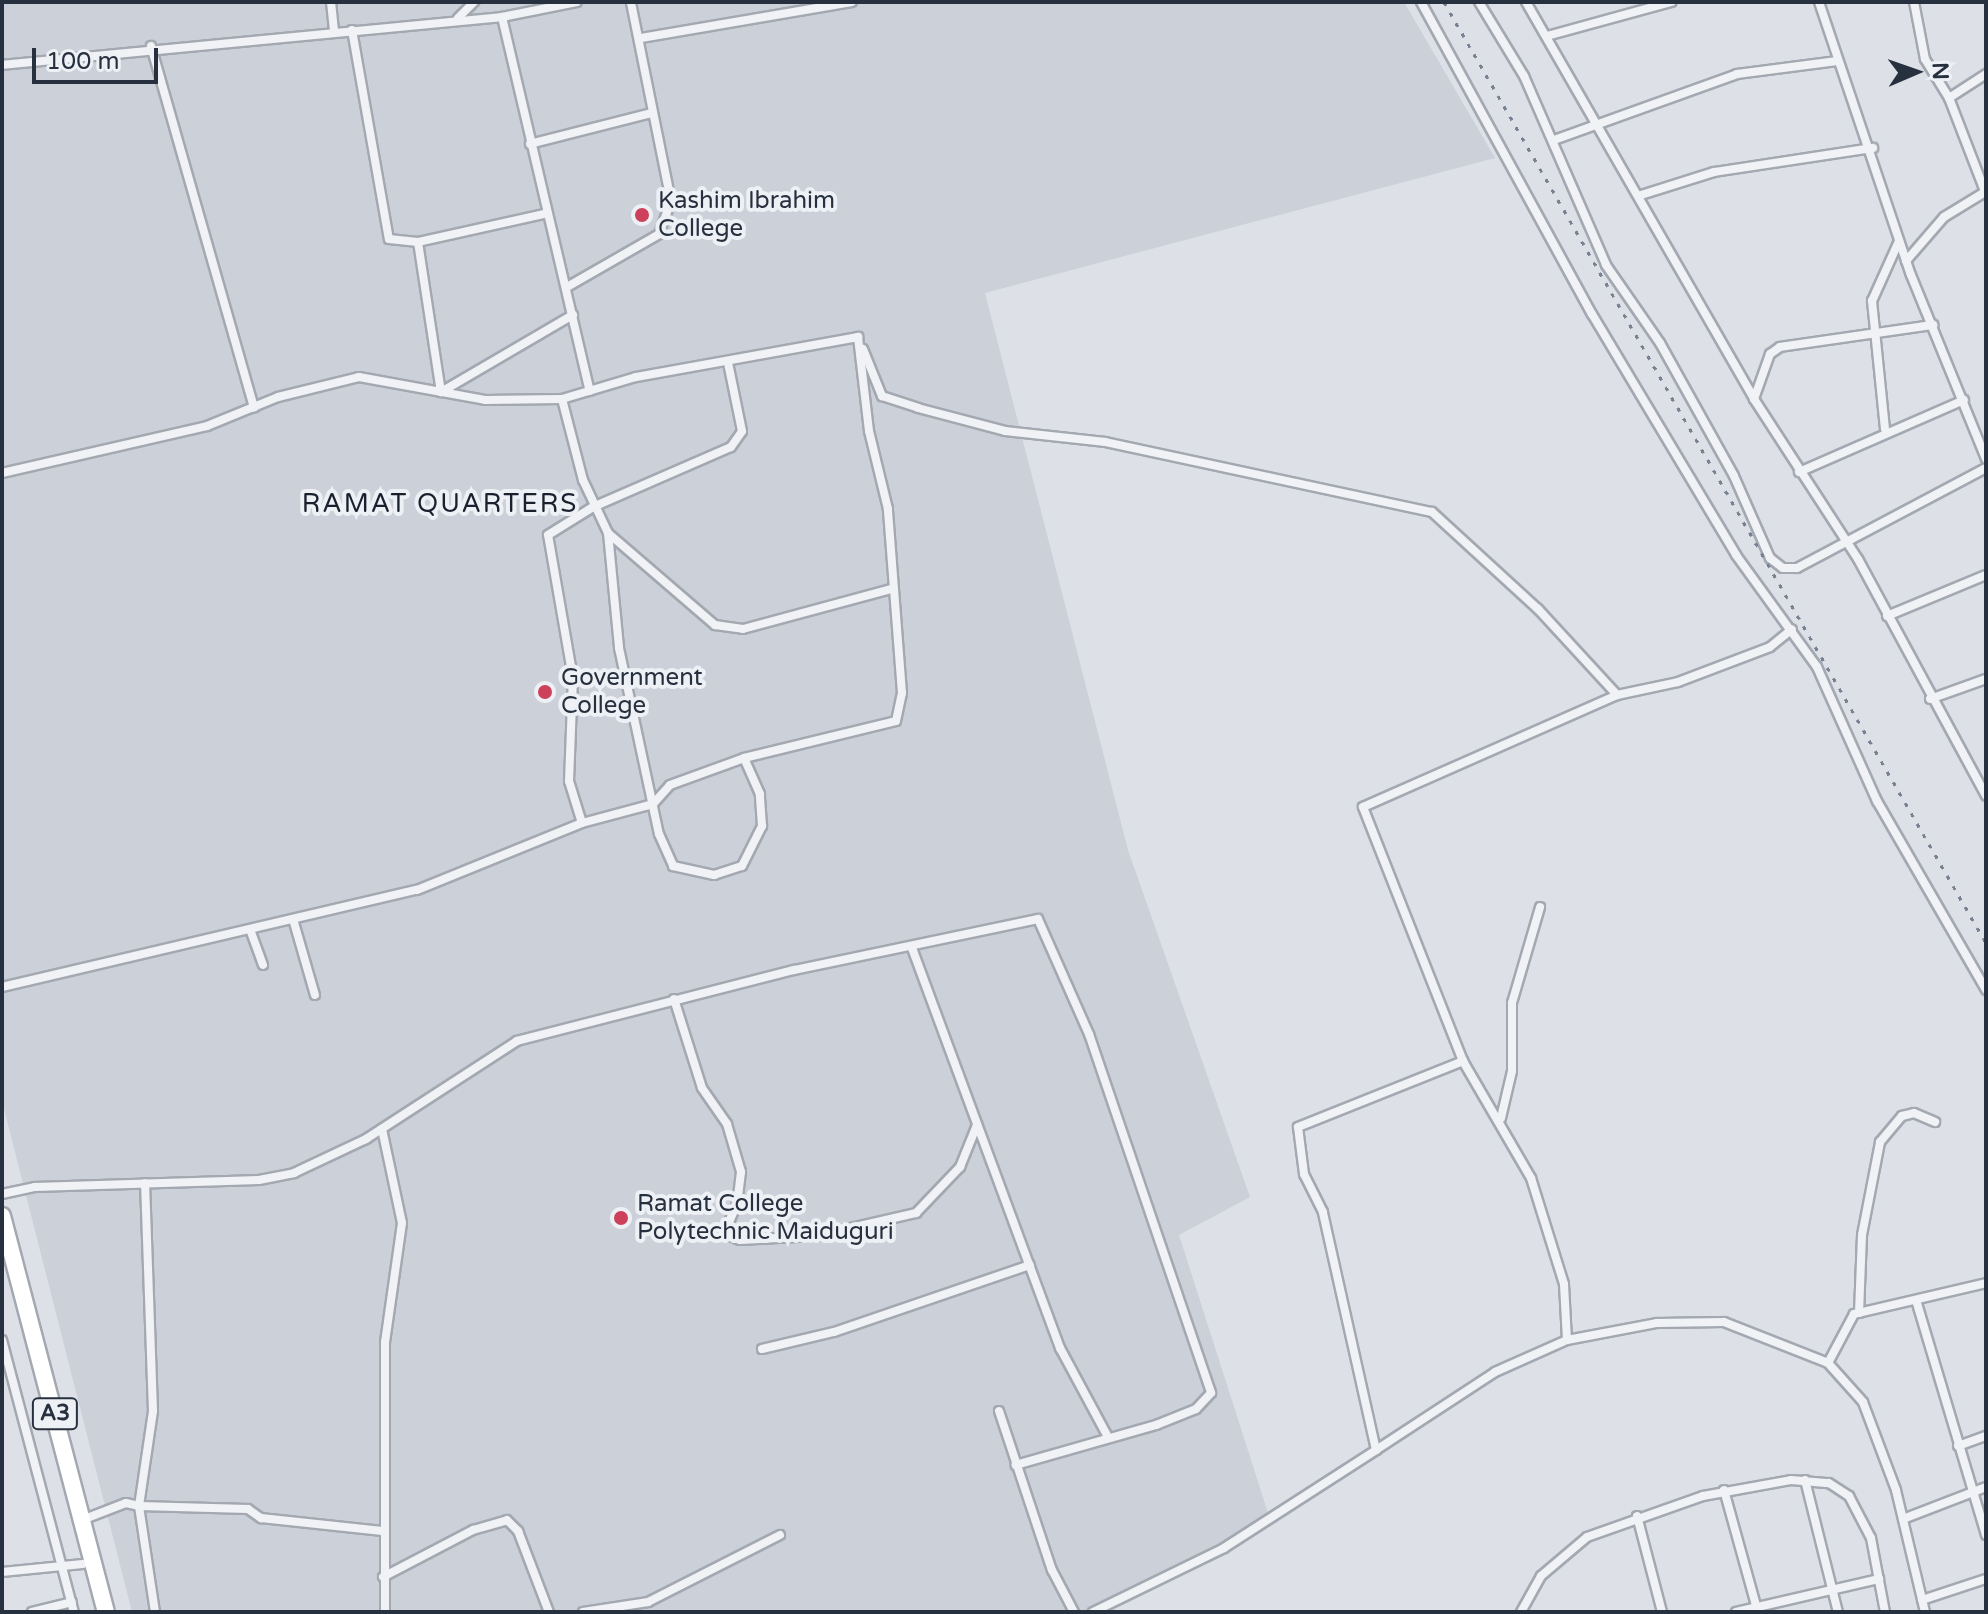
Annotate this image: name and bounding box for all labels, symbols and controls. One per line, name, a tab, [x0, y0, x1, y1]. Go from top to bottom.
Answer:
scale bar	[36, 32, 162, 82]
north arrow	[1876, 32, 1956, 112]
text: 100 m	[46, 47, 120, 76]
text: N	[1927, 62, 1953, 80]
place label: Kashim Ibrahim College	[658, 187, 835, 243]
marker: Kashim Ibrahim College	[633, 206, 651, 224]
district label: RAMAT QUARTERS	[302, 488, 578, 520]
place label: Government College	[561, 664, 703, 720]
marker: Government College	[536, 683, 554, 701]
place label: Ramat College Polytechnic Maiduguri	[637, 1190, 894, 1246]
marker: Ramat College Polytechnic Maiduguri	[612, 1209, 630, 1227]
road number: A3	[31, 1396, 79, 1432]

